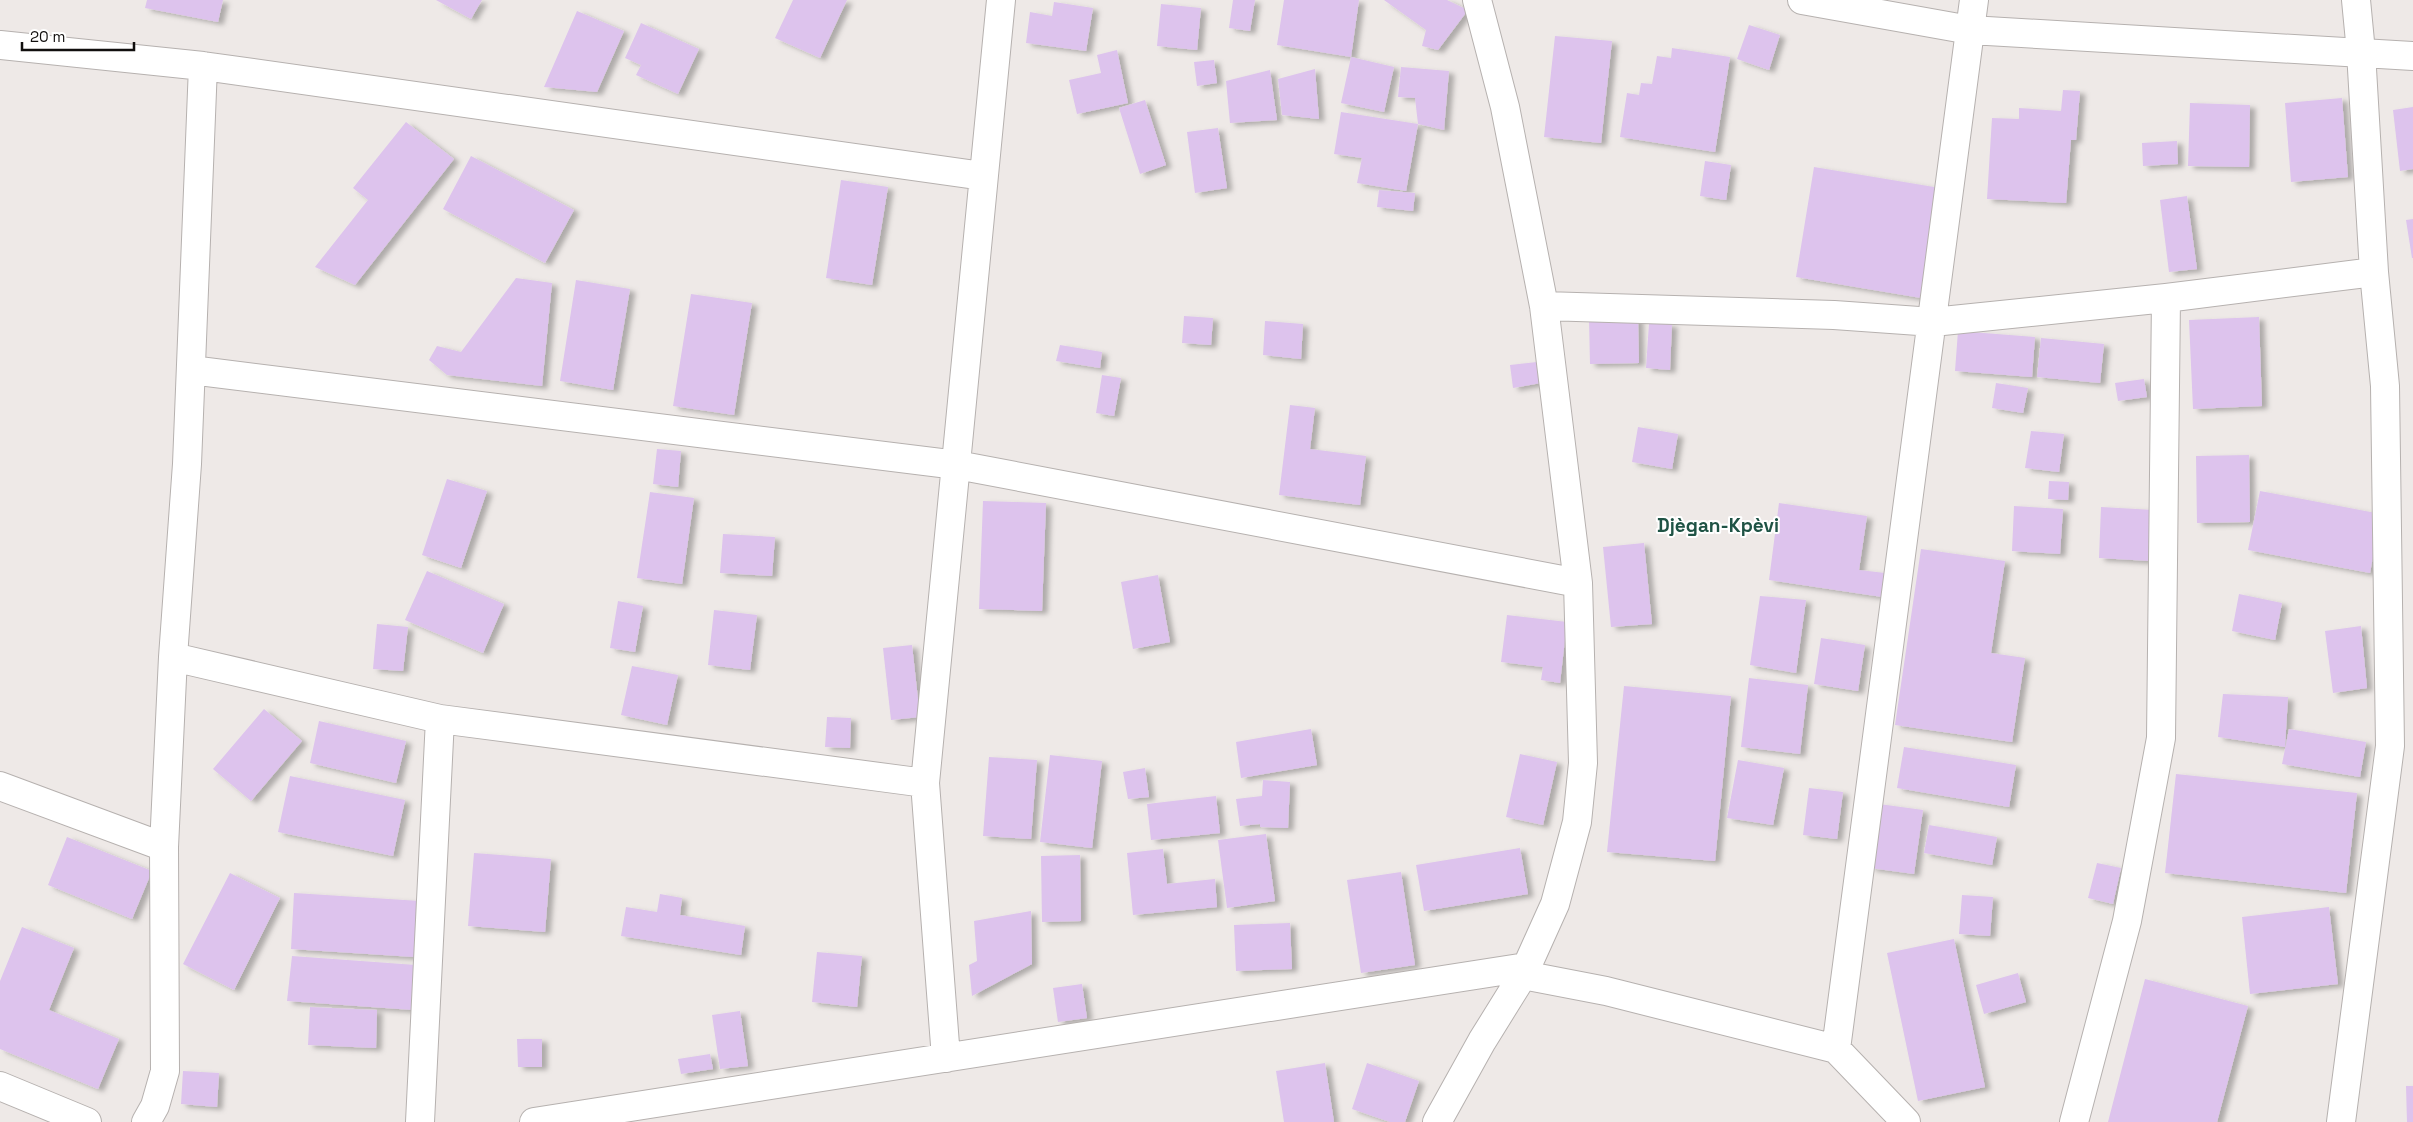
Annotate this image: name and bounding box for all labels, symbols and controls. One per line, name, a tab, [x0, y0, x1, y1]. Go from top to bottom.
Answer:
scale bar	[22, 20, 135, 52]
text: 20 m	[30, 27, 65, 46]
district label: Djègan-Kpèvi	[1657, 513, 1779, 538]

